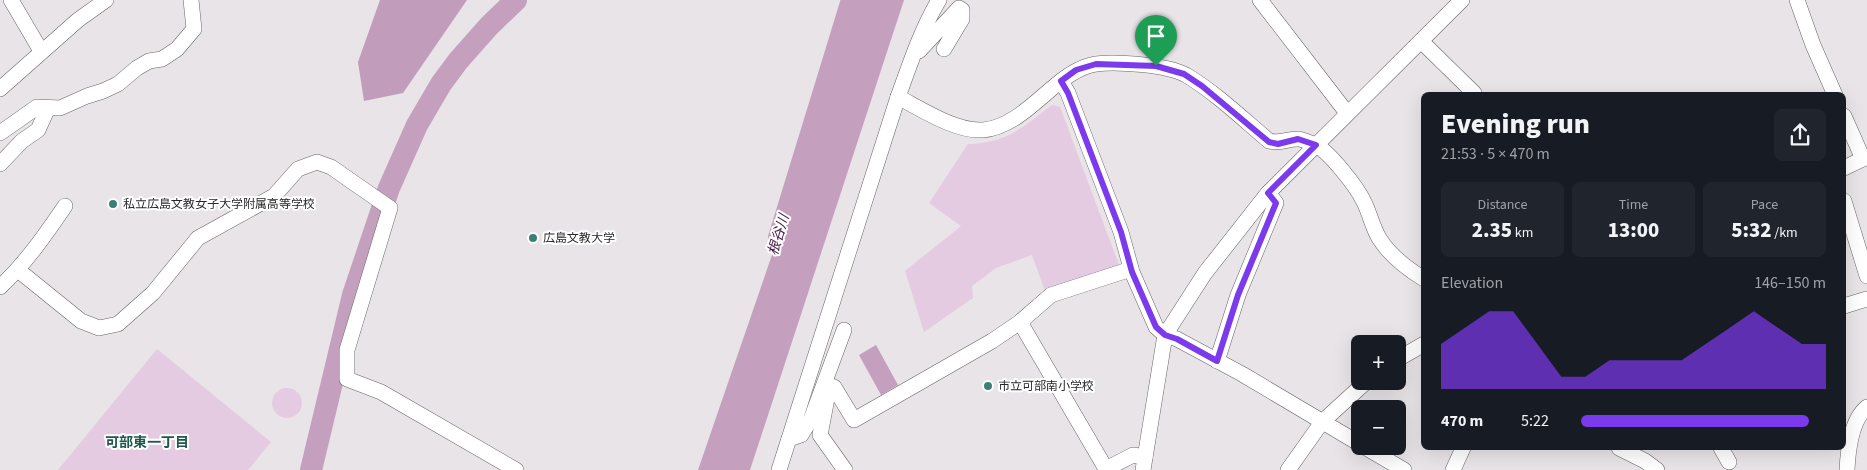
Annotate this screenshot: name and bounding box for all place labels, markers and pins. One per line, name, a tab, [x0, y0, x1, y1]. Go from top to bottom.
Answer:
pin	[1135, 15, 1177, 66]
place label: 私立広島文教女子大学附属高等学校	[123, 196, 315, 213]
marker: 私立広島文教女子大学附属高等学校	[107, 198, 119, 210]
place label: 広島文教大学	[543, 230, 615, 247]
marker: 広島文教大学	[527, 232, 539, 244]
place label: 市立可部南小学校	[998, 378, 1094, 395]
marker: 市立可部南小学校	[982, 380, 994, 392]

